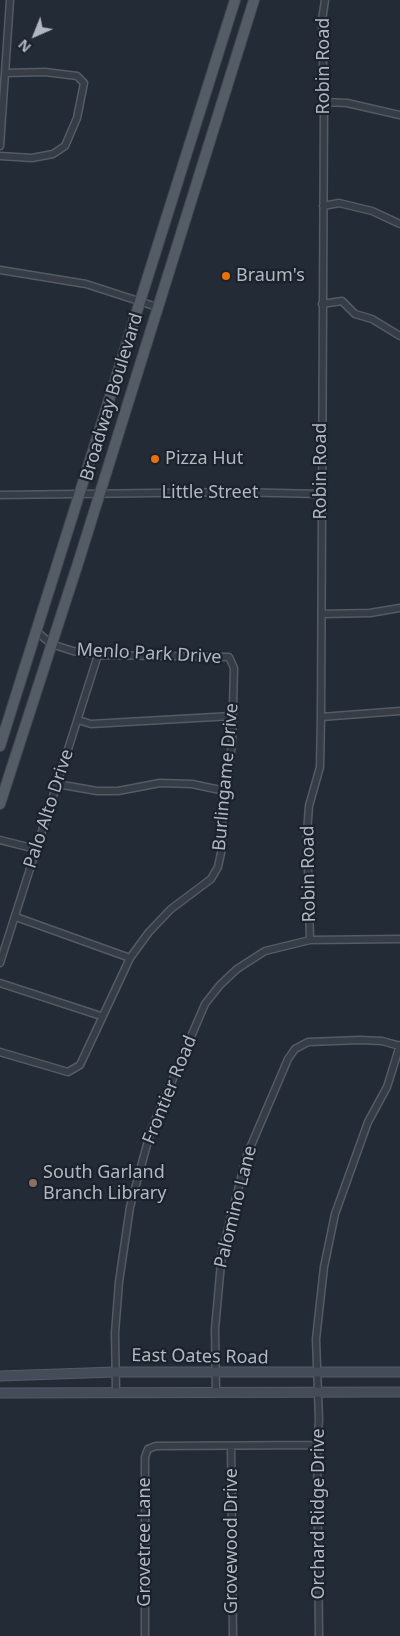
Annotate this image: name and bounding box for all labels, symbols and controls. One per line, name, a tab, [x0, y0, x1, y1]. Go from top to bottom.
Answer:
north arrow	[10, 10, 60, 60]
street label: Robin Road	[313, 18, 335, 114]
text: N	[14, 35, 35, 57]
place label: Braum's	[236, 265, 305, 287]
marker: Braum's	[220, 270, 232, 282]
street label: Broadway Boulevard	[76, 310, 148, 484]
street label: Robin Road	[310, 423, 332, 519]
place label: Pizza Hut	[165, 448, 243, 470]
marker: Pizza Hut	[149, 453, 161, 465]
street label: Little Street	[162, 482, 258, 504]
street label: Menlo Park Drive	[76, 639, 222, 669]
street label: Burlingame Drive	[209, 702, 243, 852]
street label: Palo Alto Drive	[20, 747, 78, 871]
street label: Robin Road	[297, 825, 321, 923]
street label: Frontier Road	[138, 1033, 202, 1147]
street label: Palomino Lane	[210, 1144, 262, 1270]
place label: South Garland Branch Library	[43, 1162, 166, 1204]
marker: South Garland Branch Library	[27, 1177, 39, 1189]
street label: East Oates Road	[131, 1345, 269, 1369]
street label: Orchard Ridge Drive	[308, 1428, 330, 1600]
street label: Grovewood Drive	[221, 1468, 243, 1614]
street label: Grovetree Lane	[134, 1477, 156, 1607]

